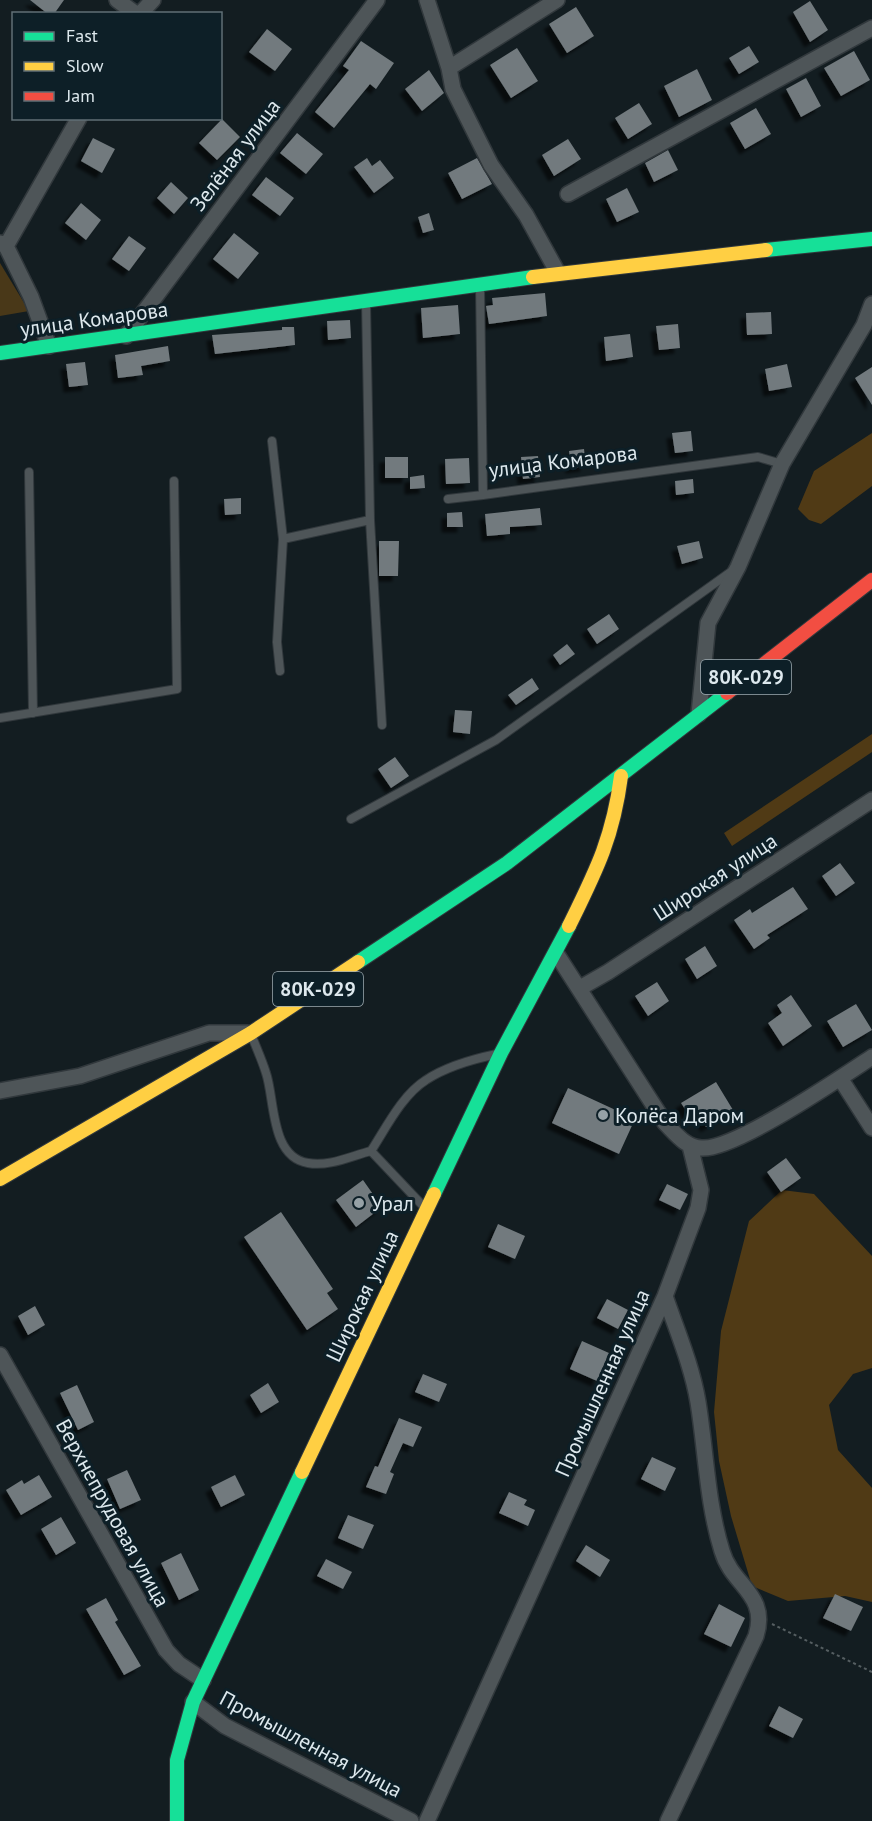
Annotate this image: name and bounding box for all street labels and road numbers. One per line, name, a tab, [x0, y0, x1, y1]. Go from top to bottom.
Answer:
street label: Зелёная улица	[184, 94, 286, 216]
street label: улица Комарова	[18, 295, 170, 343]
street label: улица Комарова	[487, 439, 639, 483]
road number: 80К-029	[701, 660, 791, 694]
street label: Широкая улица	[648, 827, 782, 927]
road number: 80К-029	[273, 972, 363, 1006]
street label: Широкая улица	[320, 1226, 404, 1366]
street label: Промышленная улица	[548, 1285, 656, 1481]
street label: Верхнепрудовая улица	[50, 1414, 176, 1612]
street label: Промышленная улица	[215, 1685, 407, 1803]

